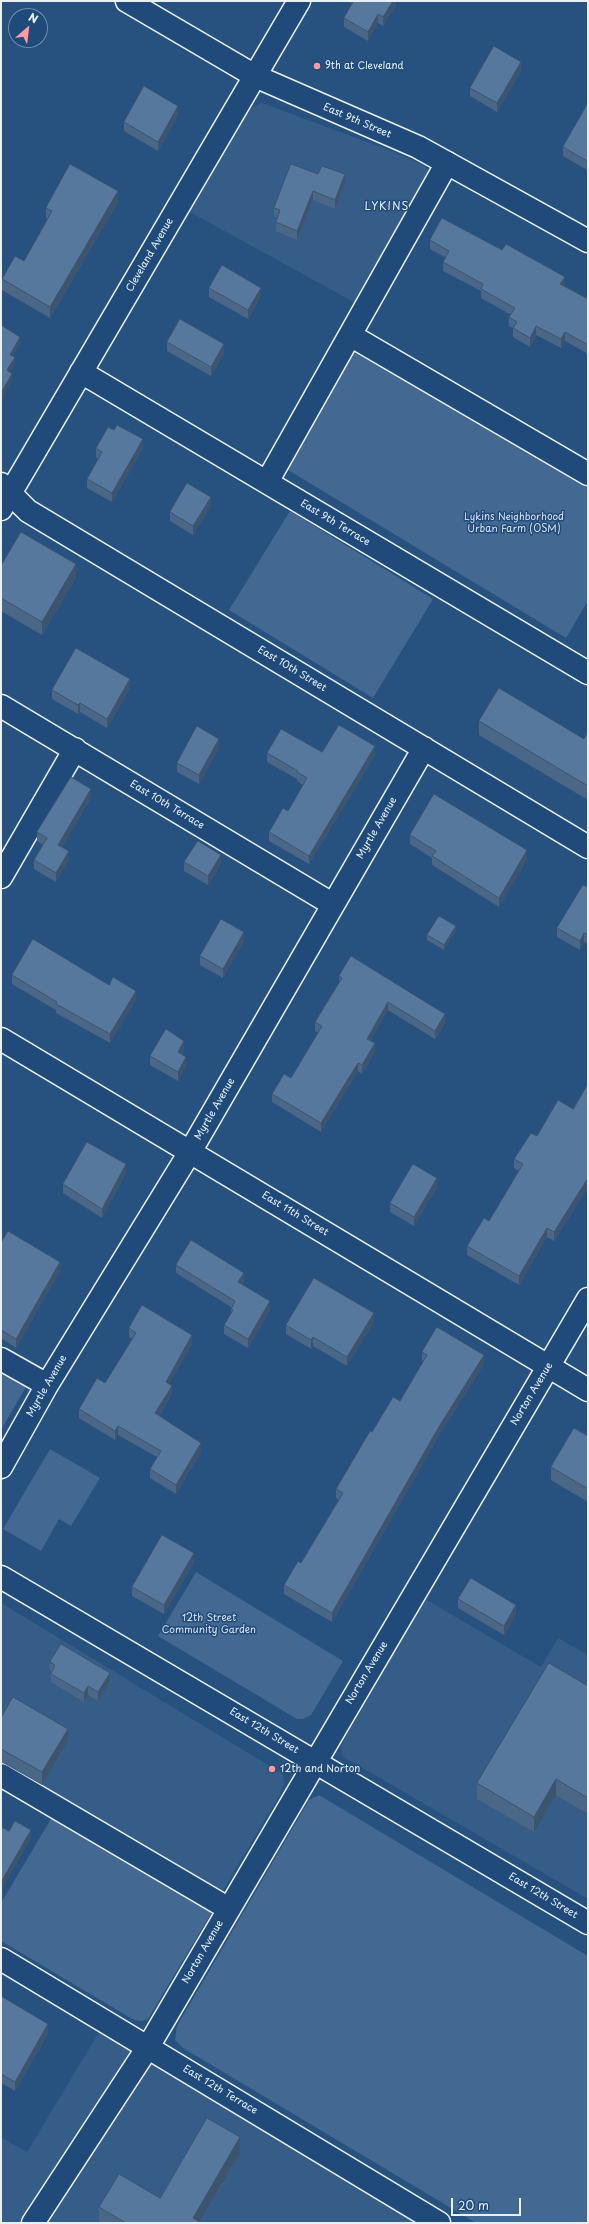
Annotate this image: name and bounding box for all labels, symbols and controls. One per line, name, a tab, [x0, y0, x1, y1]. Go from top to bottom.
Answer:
north arrow	[8, 8, 48, 48]
text: N	[26, 8, 41, 27]
place label: 9th at Cleveland	[325, 60, 404, 72]
marker: 9th at Cleveland	[312, 61, 322, 71]
street label: East 9th Street	[321, 101, 393, 141]
district label: LYKINS	[365, 200, 409, 214]
street label: Cleveland Avenue	[124, 216, 176, 294]
street label: East 9th Terrace	[298, 497, 372, 549]
park label: Lykins Neighborhood Urban Farm (OSM)	[464, 511, 564, 534]
street label: East 10th Street	[255, 644, 329, 694]
street label: East 10th Terrace	[128, 778, 206, 832]
street label: Myrtle Avenue	[354, 795, 400, 861]
street label: Myrtle Avenue	[192, 1076, 238, 1142]
street label: East 11th Street	[259, 1189, 331, 1239]
street label: Myrtle Avenue	[24, 1353, 70, 1419]
street label: Norton Avenue	[508, 1360, 556, 1428]
park label: 12th Street Community Garden	[162, 1612, 256, 1636]
street label: Norton Avenue	[343, 1639, 391, 1707]
street label: East 12th Street	[227, 1706, 301, 1756]
place label: 12th and Norton	[280, 1763, 360, 1775]
marker: 12th and Norton	[267, 1764, 277, 1774]
street label: East 12th Street	[506, 1871, 580, 1921]
street label: Norton Avenue	[180, 1918, 226, 1986]
street label: East 12th Terrace	[180, 2063, 260, 2117]
scale bar	[453, 2190, 523, 2216]
text: 20 m	[458, 2196, 489, 2214]

